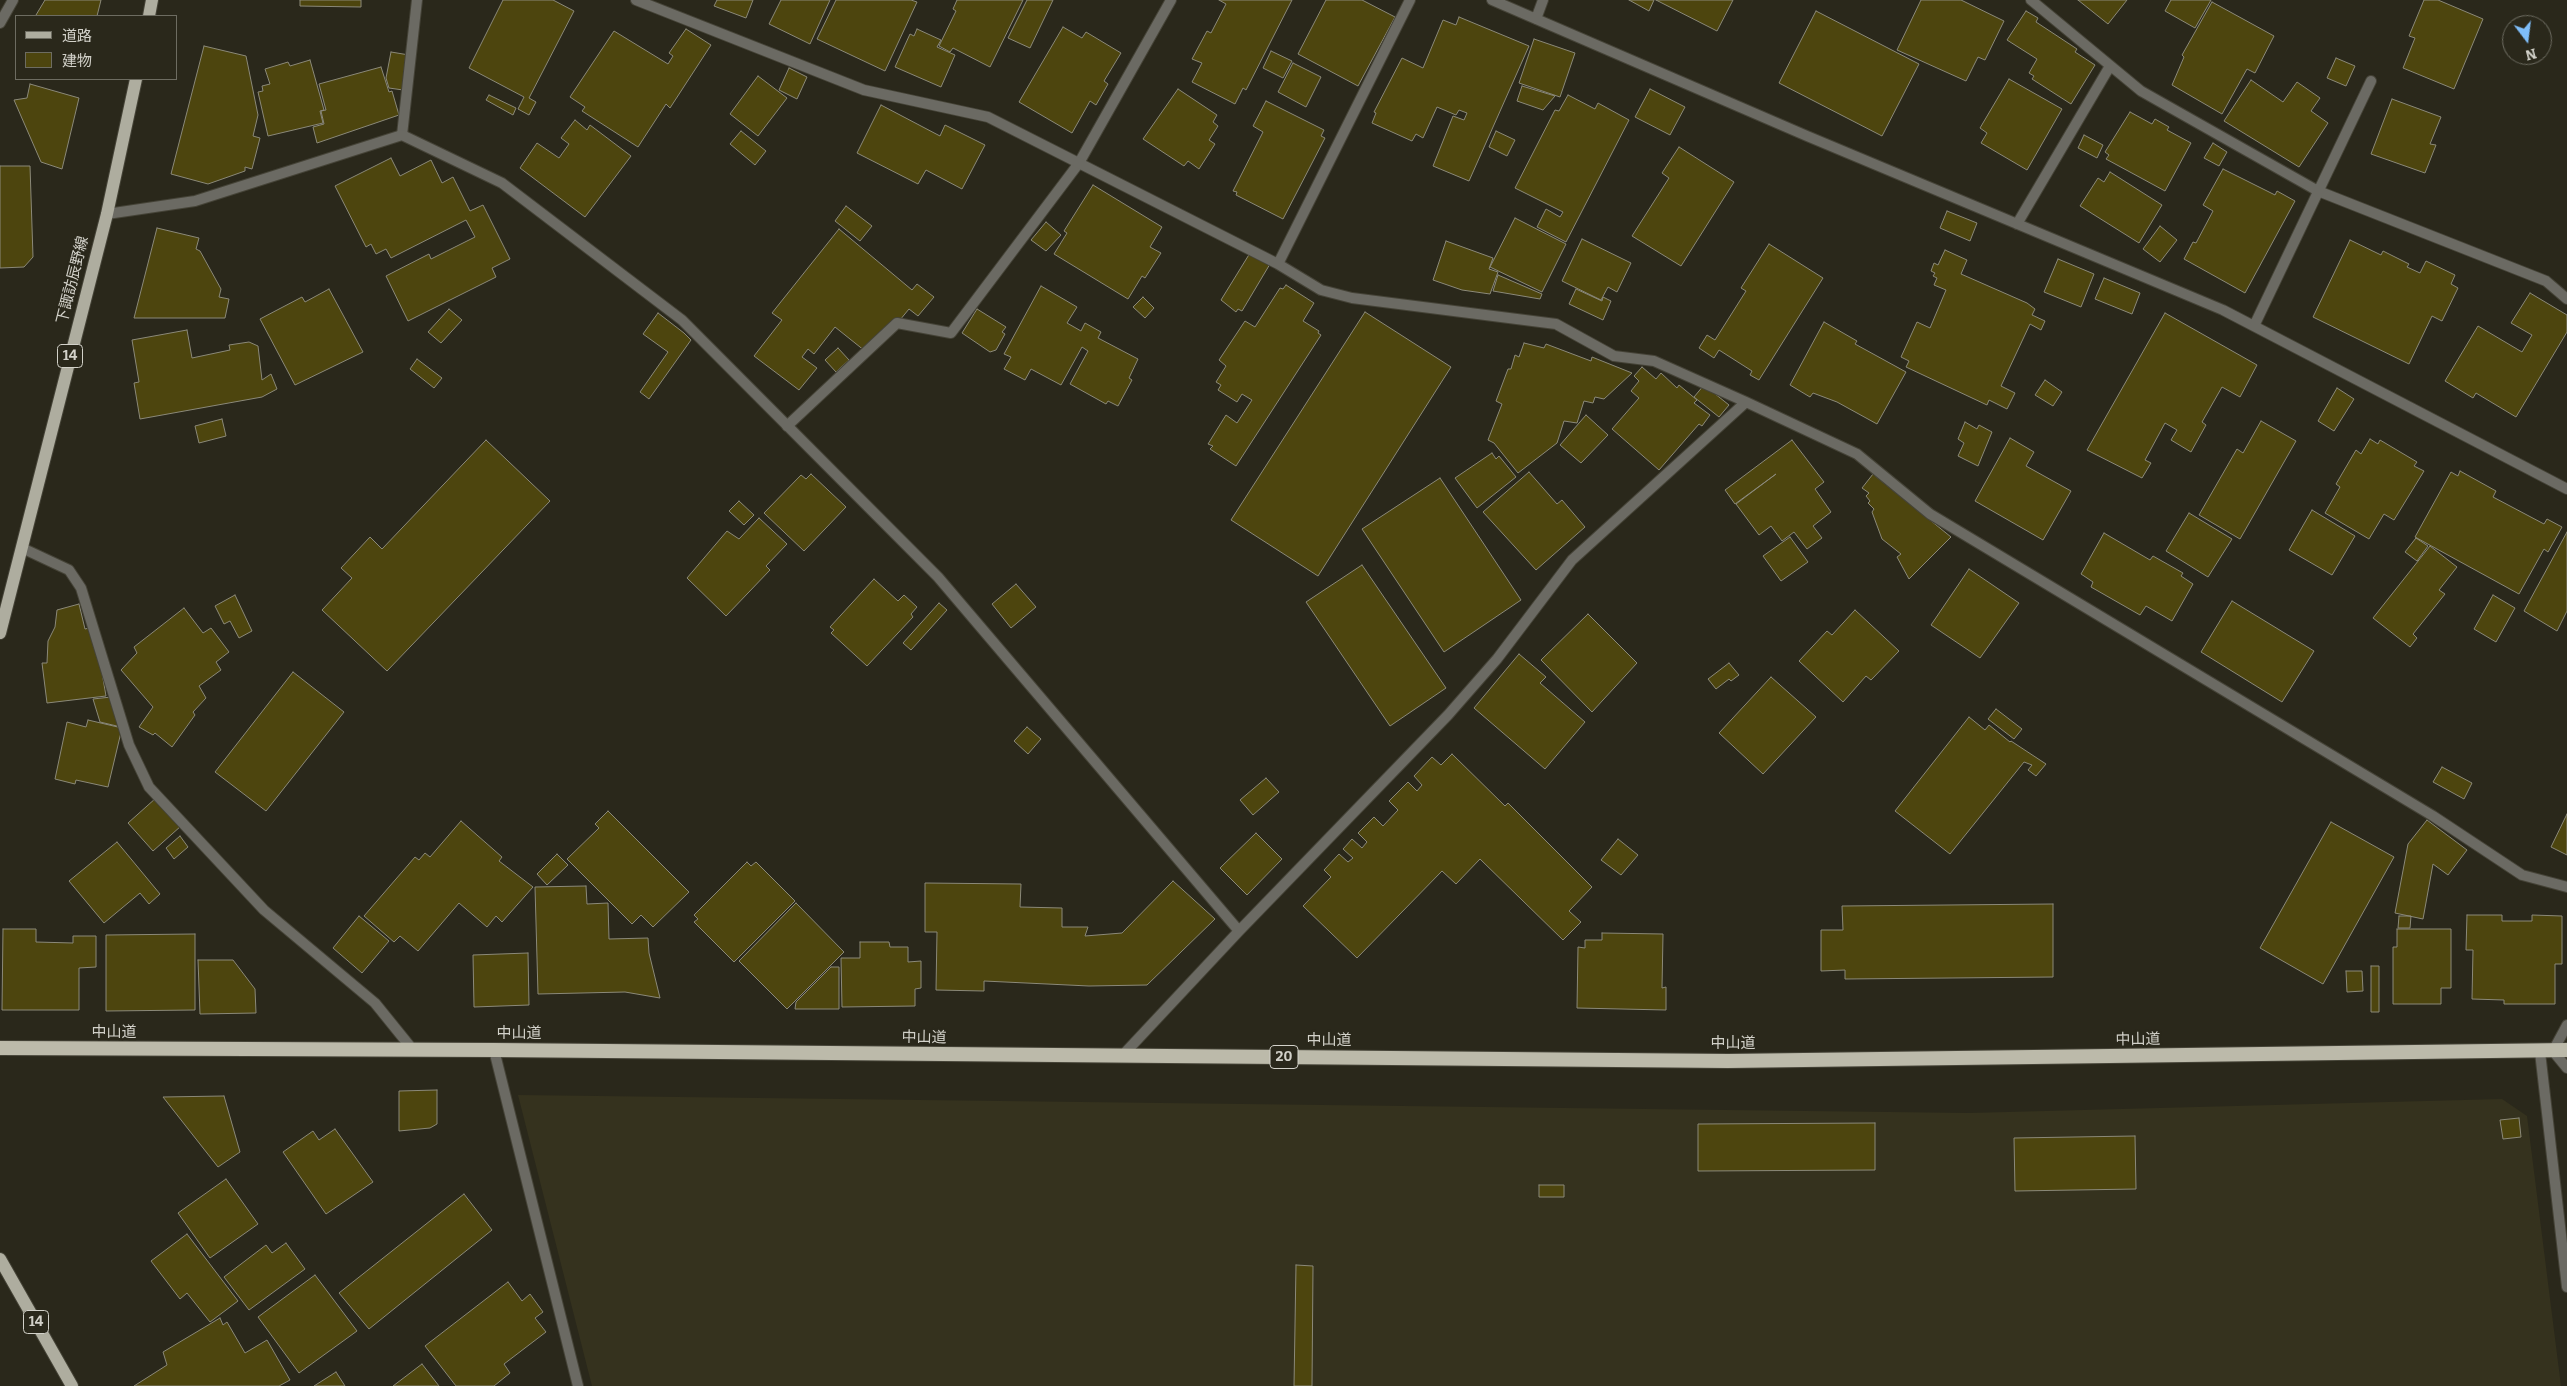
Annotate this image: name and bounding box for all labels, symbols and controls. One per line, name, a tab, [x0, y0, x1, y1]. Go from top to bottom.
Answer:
legend	[15, 15, 178, 80]
north arrow	[2502, 15, 2552, 65]
text: 道路	[62, 27, 92, 45]
text: N	[2523, 44, 2538, 64]
text: 建物	[62, 52, 92, 70]
street label: 下諏訪辰野線	[53, 234, 93, 326]
road number: 14	[58, 344, 82, 368]
street label: 中山道	[92, 1024, 136, 1042]
street label: 中山道	[497, 1025, 541, 1043]
street label: 中山道	[901, 1029, 947, 1047]
street label: 中山道	[2115, 1031, 2161, 1049]
street label: 中山道	[1307, 1032, 1351, 1050]
street label: 中山道	[1711, 1035, 1755, 1053]
road number: 20	[1270, 1046, 1298, 1068]
road number: 14	[24, 1310, 48, 1334]

